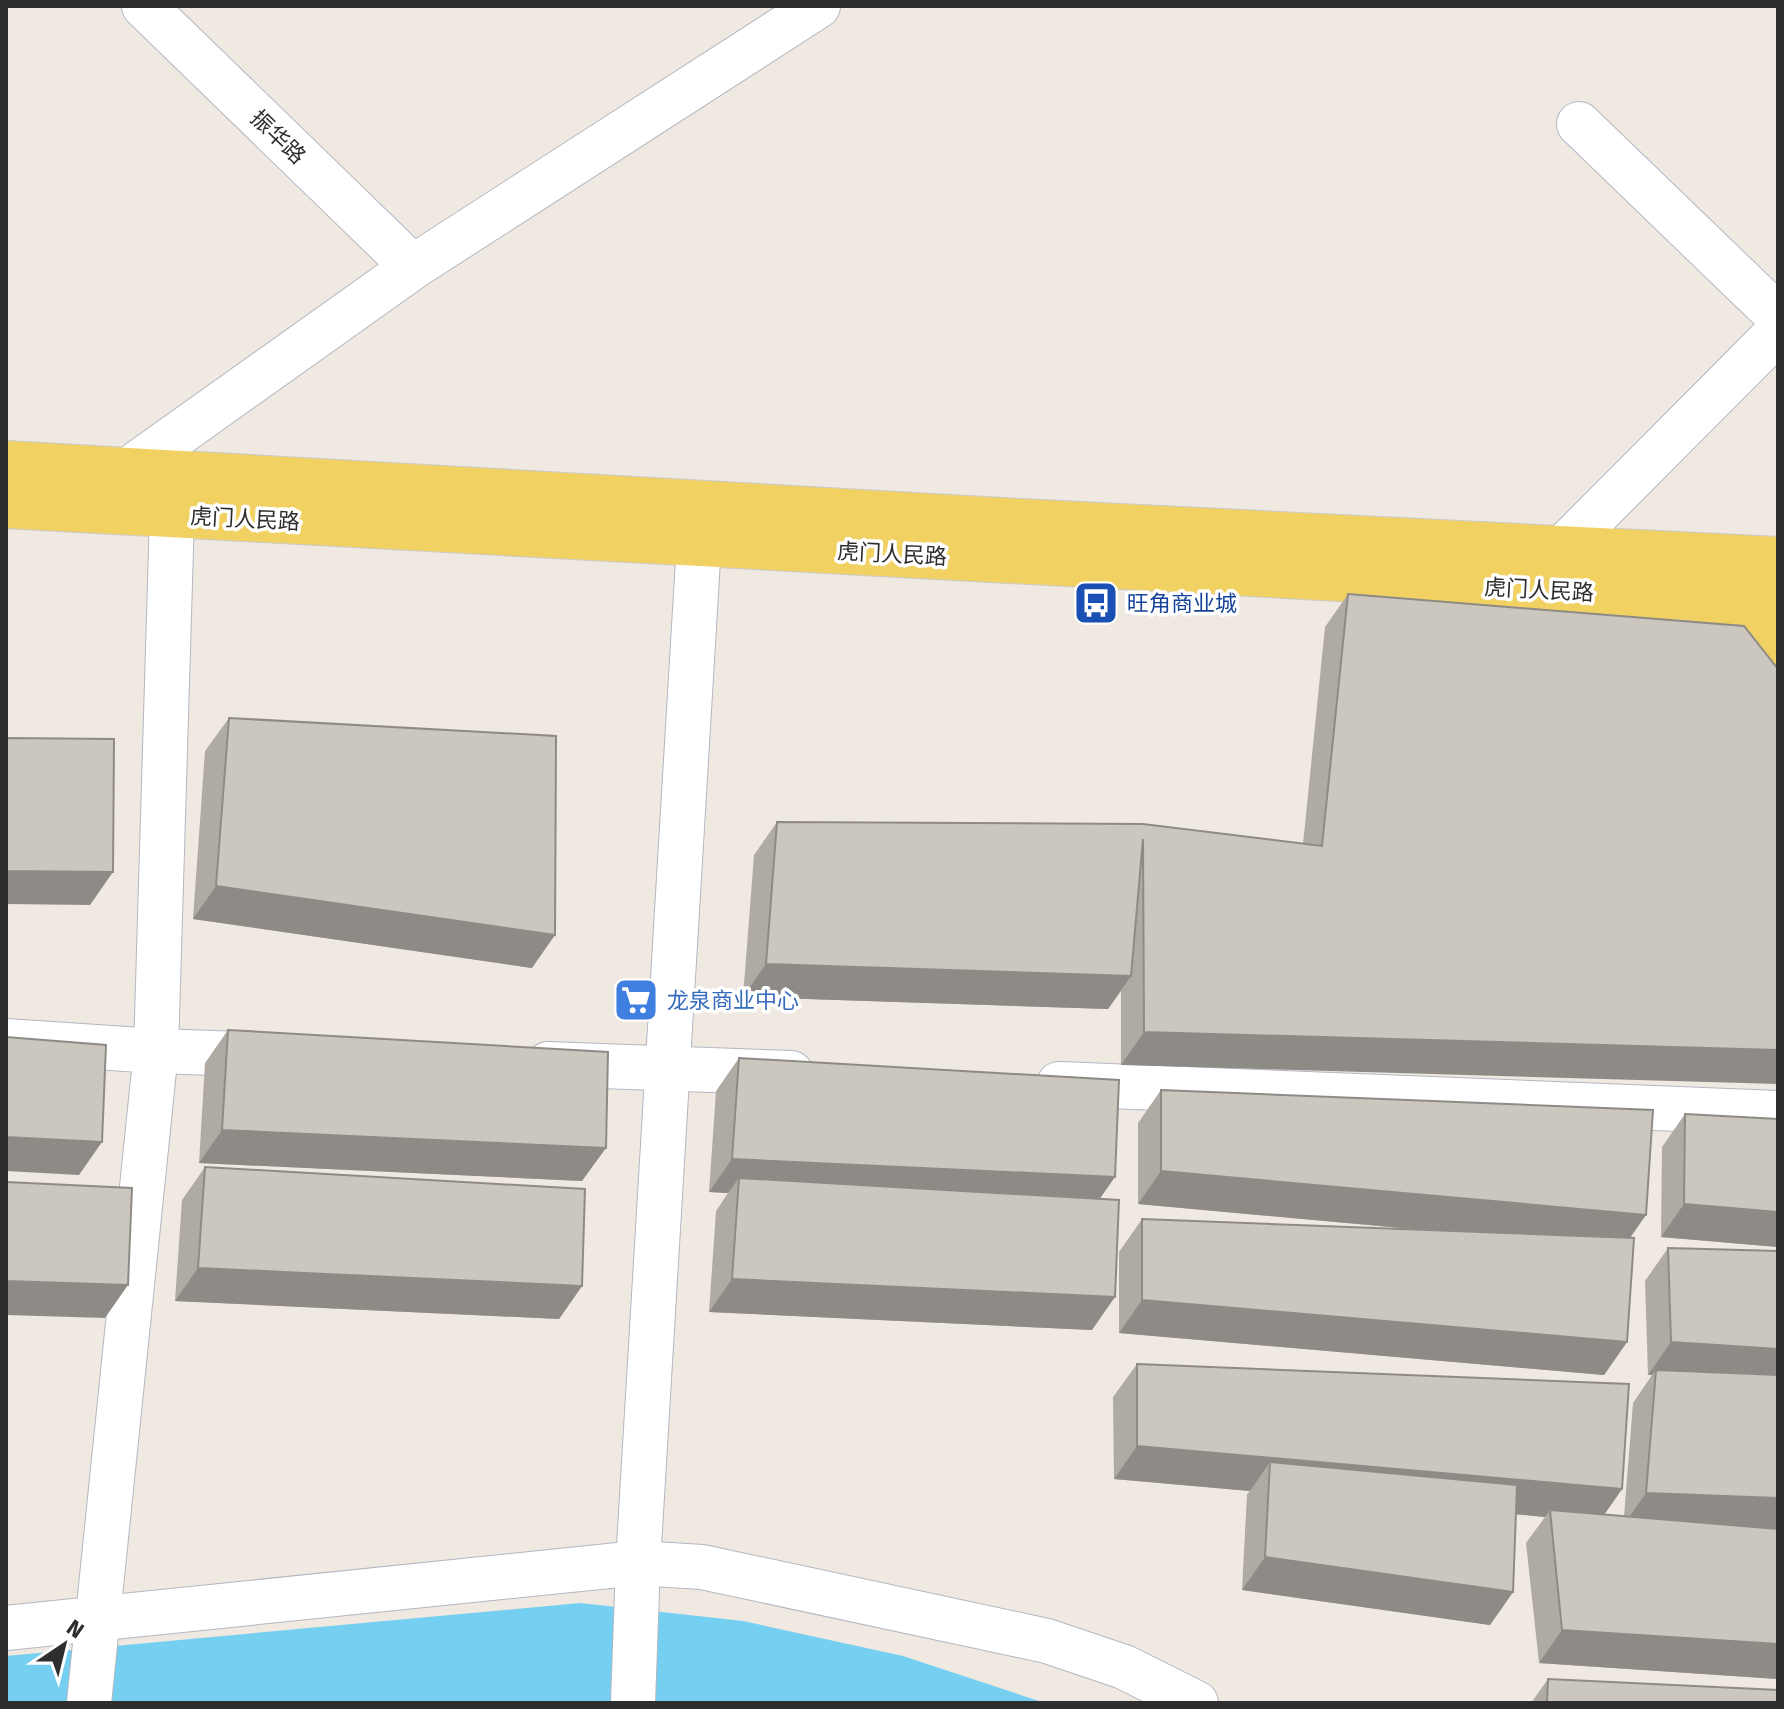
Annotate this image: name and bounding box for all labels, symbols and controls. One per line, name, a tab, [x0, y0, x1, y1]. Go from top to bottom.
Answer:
street label: 振华路	[245, 104, 311, 170]
street label: 虎门人民路	[189, 503, 301, 535]
street label: 虎门人民路	[836, 538, 948, 570]
street label: 虎门人民路	[1483, 574, 1595, 606]
bus stop icon: 旺角商业城	[1072, 579, 1120, 627]
place label: 旺角商业城	[1127, 590, 1237, 617]
supermarket icon: 龙泉商业中心	[612, 976, 660, 1024]
place label: 龙泉商业中心	[667, 987, 799, 1014]
north arrow	[24, 1605, 104, 1685]
text: N	[61, 1614, 89, 1644]

